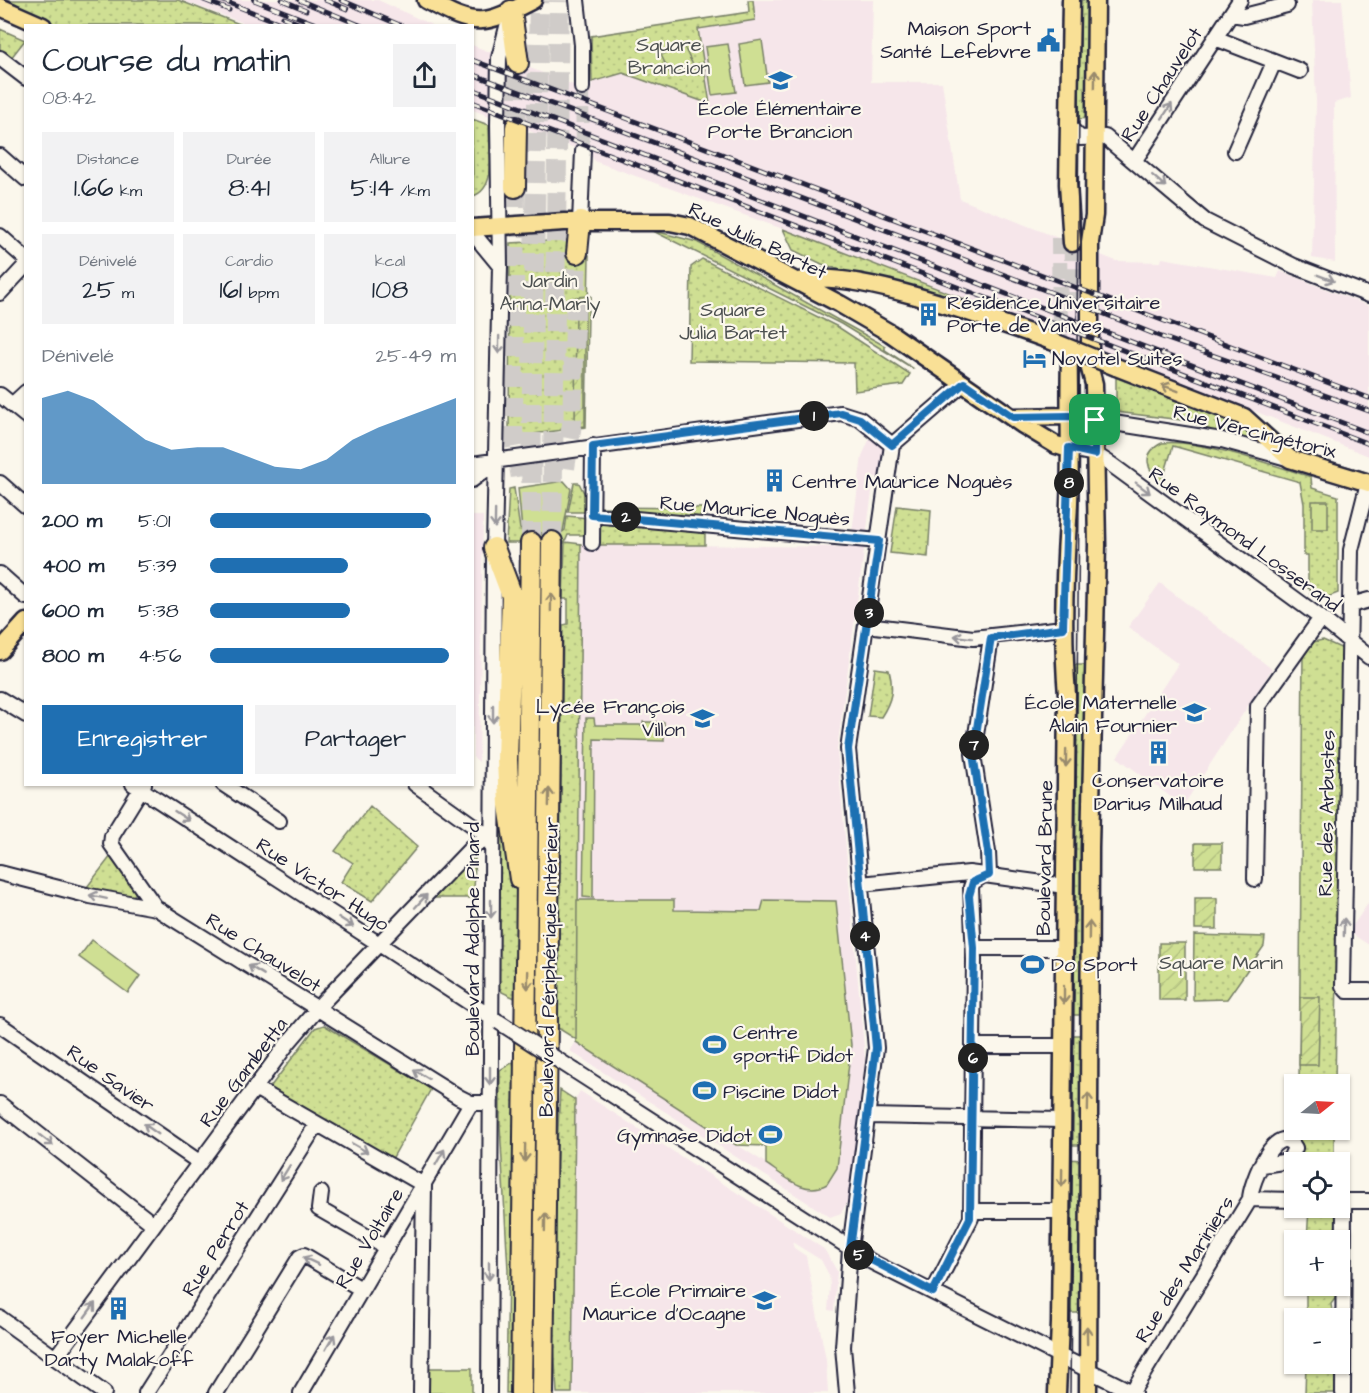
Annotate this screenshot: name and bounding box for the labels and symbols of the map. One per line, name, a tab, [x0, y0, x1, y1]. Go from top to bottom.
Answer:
place label: Maison Sport Santé Lefebvre	[880, 15, 1031, 66]
street label: Rue Chauvelot	[1114, 22, 1209, 147]
public building icon: Maison Sport Santé Lefebvre	[1036, 27, 1062, 53]
park label: Square Brancion	[628, 31, 710, 82]
school or university icon: École Élémentaire Porte Brancion	[767, 68, 793, 94]
one-way arrow	[1089, 69, 1101, 89]
place label: École Élémentaire Porte Brancion	[698, 95, 862, 146]
one-way arrow	[1161, 104, 1173, 120]
one-way arrow	[1151, 174, 1166, 188]
street label: Rue Julia Bartet	[684, 195, 831, 287]
park label: Jardin Anna-Marly	[499, 267, 601, 319]
one-way arrow	[1316, 273, 1334, 284]
place label: Résidence Universitaire Porte de Vanves	[947, 289, 1161, 340]
park label: Square Julia Bartet	[679, 296, 787, 347]
building icon: Résidence Universitaire Porte de Vanves	[916, 301, 942, 327]
one-way arrow	[493, 335, 505, 355]
hotel icon: Novotel Suites	[1021, 345, 1047, 371]
place label: Novotel Suites	[1052, 345, 1182, 373]
one-way arrow	[1161, 382, 1180, 393]
pin	[1069, 394, 1120, 445]
street label: Rue Vercingétorix	[1170, 398, 1340, 467]
pin: 1	[799, 401, 829, 431]
street label: Rue Raymond Losserand	[1142, 461, 1346, 620]
building icon: Centre Maurice Noguès	[761, 468, 787, 494]
place label: Centre Maurice Noguès	[792, 468, 1012, 497]
pin: 8	[1054, 468, 1084, 498]
one-way arrow	[1135, 482, 1151, 495]
street label: Rue Maurice Noguès	[659, 489, 851, 534]
pin: 2	[611, 502, 641, 532]
one-way arrow	[489, 509, 500, 529]
one-way arrow	[545, 592, 557, 612]
pin: 3	[854, 598, 884, 628]
one-way arrow	[954, 631, 974, 642]
place label: École Maternelle Alain Fournier	[1025, 689, 1177, 740]
place label: Lycée François Villon	[536, 693, 685, 744]
school or university icon: École Maternelle Alain Fournier	[1182, 700, 1208, 726]
one-way arrow	[487, 704, 499, 724]
school or university icon: Lycée François Villon	[690, 705, 716, 731]
street label: Rue des Arbustes	[1312, 729, 1342, 897]
pin: 7	[959, 730, 989, 760]
building icon: Conservatoire Darius Milhaud	[1145, 740, 1171, 766]
one-way arrow	[1060, 747, 1072, 767]
place label: Conservatoire Darius Milhaud	[1092, 767, 1224, 818]
street label: Boulevard Brune	[1030, 780, 1060, 936]
one-way arrow	[543, 787, 555, 807]
one-way arrow	[173, 811, 190, 823]
street label: Boulevard Périphérique Intérieur	[532, 817, 566, 1117]
street label: Boulevard Adolphe Pinard	[459, 822, 487, 1056]
street label: Rue Victor Hugo	[250, 831, 395, 939]
one-way arrow	[89, 891, 108, 903]
one-way arrow	[413, 894, 428, 909]
one-way arrow	[485, 899, 497, 919]
street label: Rue Chauvelot	[200, 906, 327, 1000]
one-way arrow	[337, 916, 354, 928]
one-way arrow	[1338, 918, 1349, 938]
pin: 4	[850, 921, 880, 951]
one-way arrow	[1083, 921, 1095, 941]
park label: Square Marin	[1159, 949, 1283, 977]
sports icon: Do Sport	[1020, 951, 1046, 977]
place label: Do Sport	[1051, 951, 1138, 979]
one-way arrow	[248, 963, 265, 975]
one-way arrow	[522, 969, 534, 989]
one-way arrow	[1058, 984, 1070, 1004]
street label: Rue Gambetta	[193, 1012, 294, 1133]
place label: Centre sportif Didot	[733, 1019, 853, 1070]
sports icon: Centre sportif Didot	[702, 1031, 728, 1057]
street label: Rue Savier	[61, 1038, 160, 1119]
pin: 6	[958, 1043, 988, 1073]
one-way arrow	[484, 1065, 496, 1085]
one-way arrow	[413, 1067, 430, 1079]
north arrow	[1284, 1074, 1350, 1140]
sports icon: Piscine Didot	[692, 1078, 718, 1104]
place label: Piscine Didot	[723, 1078, 839, 1106]
one-way arrow	[1082, 1092, 1094, 1112]
place label: Gymnase Didot	[617, 1122, 752, 1151]
sports icon: Gymnase Didot	[757, 1122, 783, 1148]
one-way arrow	[143, 1123, 160, 1135]
one-way arrow	[38, 1133, 54, 1146]
one-way arrow	[351, 1143, 369, 1154]
one-way arrow	[520, 1143, 531, 1163]
one-way arrow	[434, 1149, 446, 1166]
one-way arrow	[279, 1164, 291, 1181]
one-way arrow	[1056, 1168, 1067, 1188]
street label: Rue Voltaire	[329, 1183, 411, 1294]
street label: Rue des Mariniers	[1128, 1191, 1241, 1348]
street label: Rue Perrot	[175, 1195, 256, 1302]
one-way arrow	[539, 1212, 551, 1232]
pin: 5	[844, 1240, 874, 1270]
one-way arrow	[302, 1254, 320, 1266]
one-way arrow	[483, 1260, 495, 1280]
place label: École Primaire Maurice d'Ocagne	[583, 1277, 746, 1329]
school or university icon: École Primaire Maurice d'Ocagne	[751, 1288, 777, 1314]
building icon: Foyer Michelle Darty Malakoff	[106, 1295, 132, 1321]
one-way arrow	[84, 1303, 96, 1319]
place label: Foyer Michelle Darty Malakoff	[45, 1323, 193, 1375]
one-way arrow	[1081, 1325, 1093, 1345]
one-way arrow	[325, 1334, 337, 1351]

